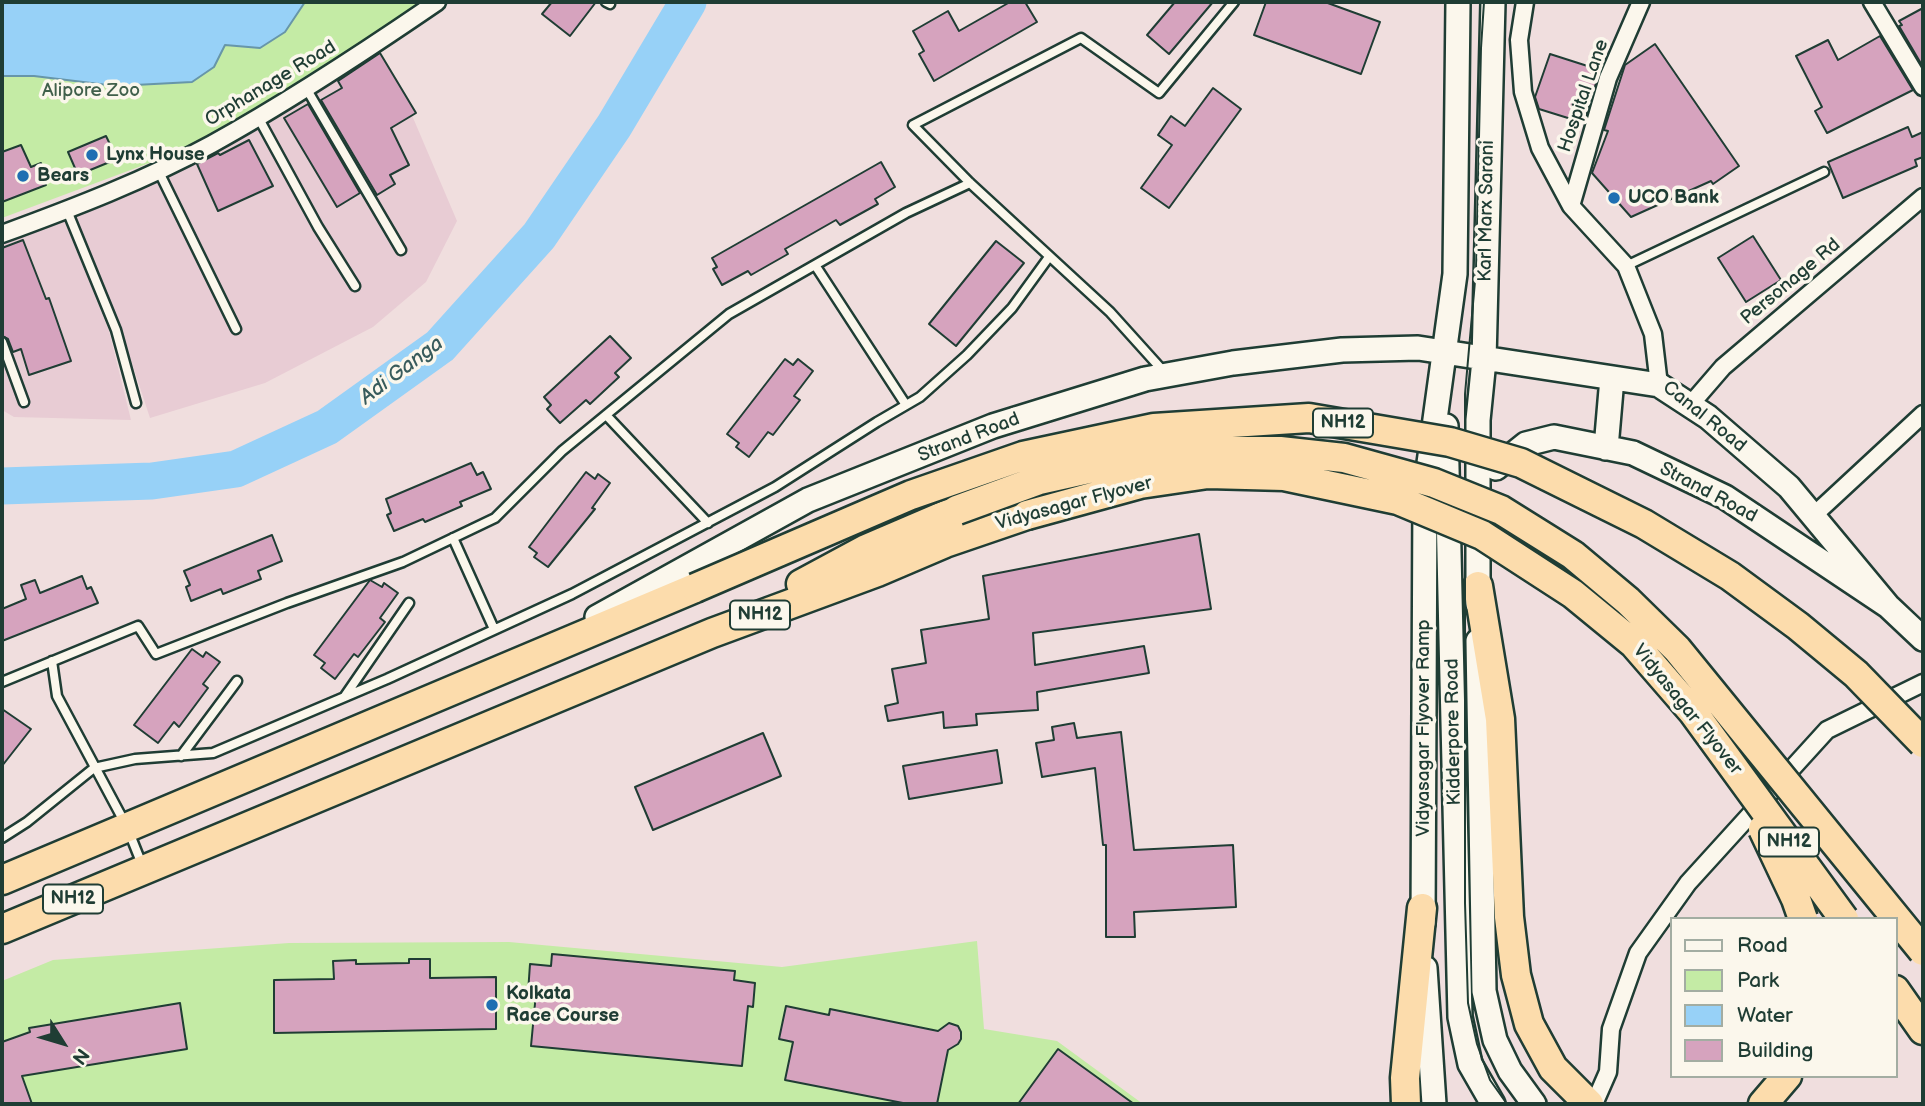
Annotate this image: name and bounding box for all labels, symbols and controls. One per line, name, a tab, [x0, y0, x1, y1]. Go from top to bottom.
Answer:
street label: Orphanage Road	[202, 36, 340, 132]
street label: Hospital Lane	[1554, 36, 1614, 156]
park label: Alipore Zoo	[42, 80, 140, 102]
street label: Karl Marx Sarani	[1474, 140, 1500, 282]
place label: Lynx House	[106, 144, 205, 166]
marker: Lynx House	[84, 147, 100, 163]
place label: Bears	[37, 165, 89, 187]
marker: Bears	[15, 168, 31, 184]
place label: UCO Bank	[1628, 187, 1719, 209]
marker: UCO Bank	[1606, 190, 1622, 206]
street label: Personage Rd	[1737, 234, 1845, 330]
water label: Adi Ganga	[355, 332, 449, 410]
street label: Canal Road	[1658, 376, 1750, 458]
street label: Strand Road	[915, 408, 1023, 468]
road number: NH12	[1313, 408, 1373, 438]
street label: Strand Road	[1655, 458, 1761, 528]
street label: Vidyasagar Flyover	[993, 472, 1155, 536]
road number: NH12	[730, 600, 790, 630]
street label: Vidyasagar Flyover Ramp	[1413, 619, 1435, 837]
street label: Vidyasagar Flyover	[1627, 640, 1747, 780]
street label: Kidderpore Road	[1441, 658, 1467, 806]
road number: NH12	[1759, 828, 1819, 856]
road number: NH12	[43, 884, 103, 914]
legend	[1670, 917, 1897, 1078]
text: Road	[1737, 933, 1788, 958]
text: Park	[1737, 968, 1779, 993]
place label: Kolkata Race Course	[506, 983, 619, 1027]
marker: Kolkata Race Course	[484, 997, 500, 1013]
text: Water	[1737, 1003, 1793, 1028]
north arrow	[28, 1008, 98, 1078]
text: Building	[1737, 1038, 1813, 1063]
text: N	[67, 1043, 94, 1069]

